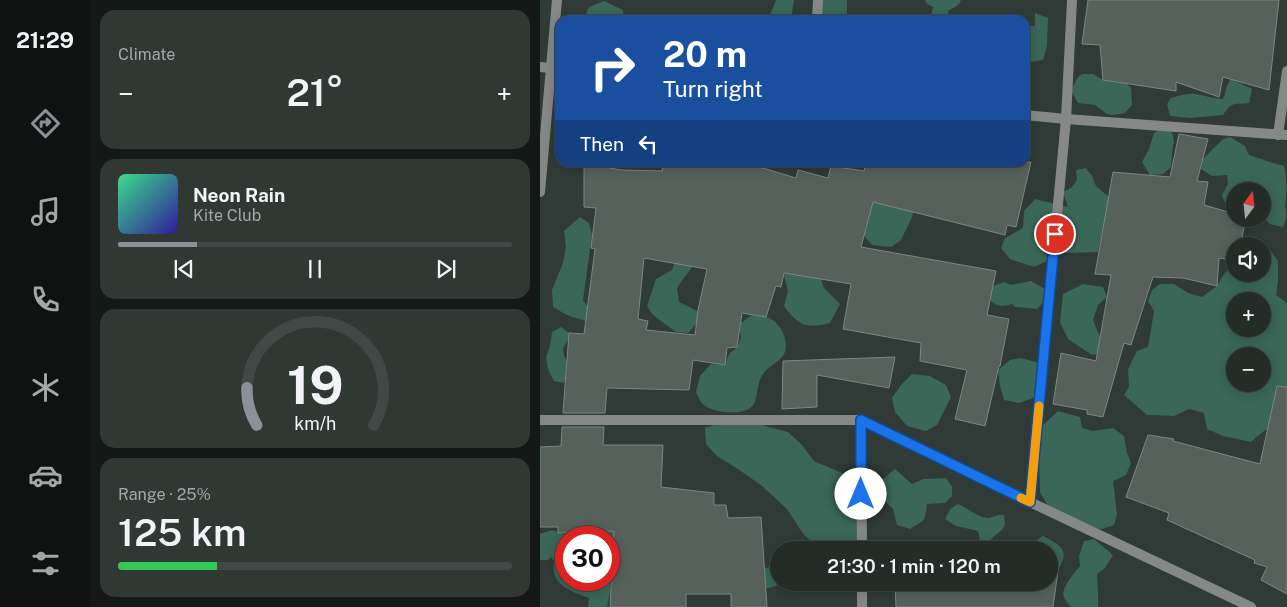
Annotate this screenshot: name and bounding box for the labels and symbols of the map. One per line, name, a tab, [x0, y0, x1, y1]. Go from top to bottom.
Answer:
north arrow	[1226, 182, 1271, 228]
pin	[1034, 213, 1076, 255]
position arrow	[834, 467, 886, 519]
speed limit sign: 30	[555, 526, 620, 591]

